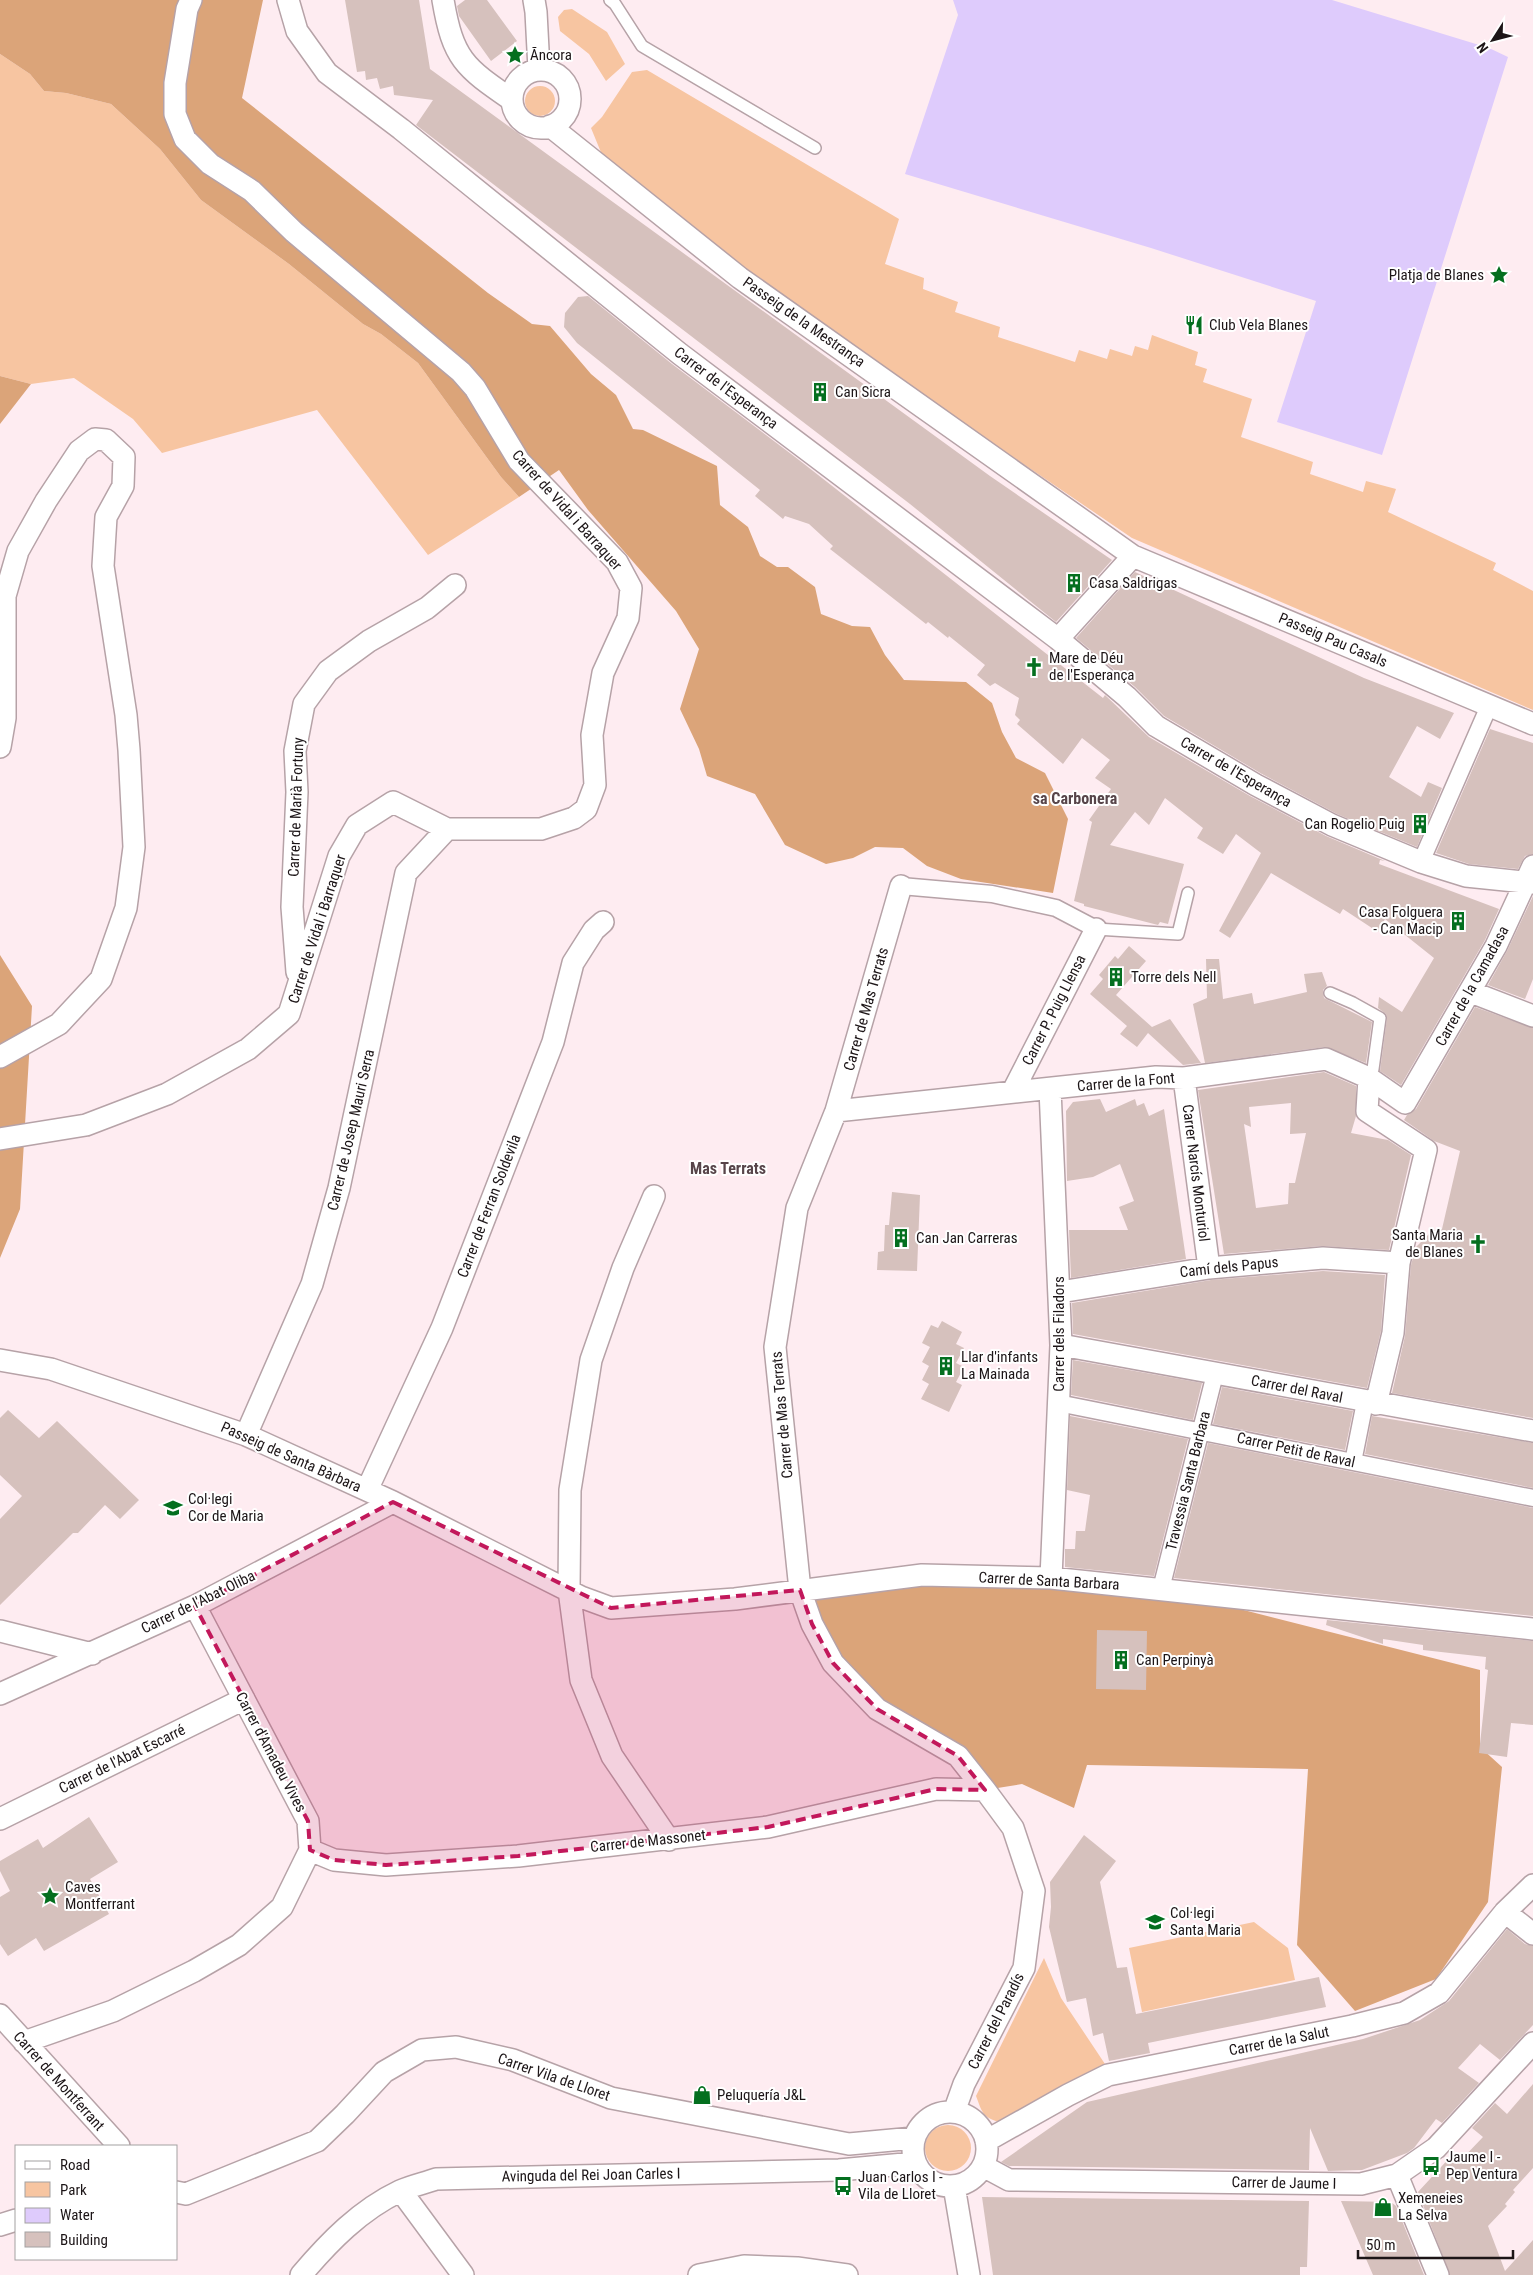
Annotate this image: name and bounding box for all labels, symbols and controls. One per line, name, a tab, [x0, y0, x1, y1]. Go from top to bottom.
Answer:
north arrow	[1468, 15, 1518, 65]
text: N	[1473, 39, 1491, 56]
place icon: Ãncora	[504, 44, 526, 66]
place label: Ãncora	[530, 46, 572, 64]
place icon: Platja de Blanes	[1488, 264, 1510, 286]
place label: Platja de Blanes	[1389, 266, 1484, 284]
street label: Passeig de la Mestrança	[739, 273, 869, 371]
restaurant icon: Club Vela Blanes	[1183, 314, 1205, 336]
place label: Club Vela Blanes	[1209, 316, 1308, 334]
street label: Carrer de l'Esperança	[671, 343, 781, 433]
building icon: Can Sicra	[809, 381, 831, 403]
place label: Can Sicra	[835, 383, 891, 401]
street label: Carrer de Vidal i Barraquer	[508, 446, 626, 574]
building icon: Casa Saldrigas	[1063, 572, 1085, 594]
place label: Casa Saldrigas	[1089, 574, 1178, 592]
street label: Passeig Pau Casals	[1276, 609, 1390, 671]
place label: Mare de Déu de l'Esperança	[1049, 649, 1135, 684]
church icon: Mare de Déu de l'Esperança	[1023, 656, 1045, 678]
street label: Carrer de l'Esperança	[1177, 733, 1295, 811]
street label: Carrer de Marià Fortuny	[285, 737, 307, 877]
district label: sa Carbonera	[1033, 789, 1118, 808]
building icon: Can Rogelio Puig	[1409, 813, 1431, 835]
place label: Can Rogelio Puig	[1304, 815, 1405, 833]
street label: Carrer de Vidal i Barraquer	[284, 852, 350, 1006]
place label: Casa Folguera - Can Macip	[1359, 903, 1443, 938]
building icon: Casa Folguera - Can Macip	[1447, 910, 1469, 932]
street label: Carrer de la Camadasa	[1432, 923, 1512, 1049]
street label: Carrer de Mas Terrats	[840, 945, 892, 1073]
street label: Carrer P. Puig Llensa	[1018, 952, 1090, 1068]
building icon: Torre dels Nell	[1105, 966, 1127, 988]
place label: Torre dels Nell	[1131, 968, 1217, 986]
street label: Carrer de Josep Mauri Serra	[324, 1047, 378, 1213]
street label: Carrer de la Font	[1076, 1069, 1176, 1095]
street label: Carrer Narcís Monturiol	[1179, 1103, 1213, 1243]
street label: Carrer de Ferran Soldevila	[453, 1132, 525, 1280]
district label: Mas Terrats	[690, 1159, 766, 1178]
place label: Santa Maria de Blanes	[1392, 1226, 1463, 1261]
building icon: Can Jan Carreras	[890, 1227, 912, 1249]
place label: Can Jan Carreras	[916, 1229, 1018, 1247]
church icon: Santa Maria de Blanes	[1467, 1233, 1489, 1255]
street label: Camí dels Papus	[1179, 1253, 1279, 1281]
street label: Carrer dels Filadors	[1050, 1276, 1068, 1392]
place label: Llar d'infants La Mainada	[961, 1348, 1038, 1383]
street label: Carrer de Mas Terrats	[767, 1351, 797, 1479]
building icon: Llar d'infants La Mainada	[935, 1355, 957, 1377]
street label: Carrer del Raval	[1250, 1371, 1344, 1407]
street label: Travessia Santa Barbara	[1162, 1409, 1214, 1553]
street label: Passeig de Santa Bàrbara	[218, 1418, 364, 1496]
street label: Carrer Petit de Raval	[1235, 1429, 1357, 1471]
place label: Col·legi Cor de Maria	[188, 1490, 264, 1525]
school or university icon: Col·legi Cor de Maria	[162, 1497, 184, 1519]
street label: Carrer de l'Abat Oliba	[138, 1567, 258, 1637]
street label: Carrer de Santa Barbara	[978, 1568, 1120, 1594]
building icon: Can Perpinyà	[1110, 1649, 1132, 1671]
place label: Can Perpinyà	[1136, 1651, 1214, 1669]
street label: Carrer d'Amadeu Vives	[232, 1689, 310, 1815]
street label: Carrer de l'Abat Escarré	[56, 1721, 188, 1797]
street label: Carrer de Massonet	[589, 1826, 707, 1856]
place label: Caves Montferrant	[65, 1878, 135, 1913]
place icon: Caves Montferrant	[39, 1885, 61, 1907]
place label: Col·legi Santa Maria	[1170, 1904, 1241, 1939]
school or university icon: Col·legi Santa Maria	[1144, 1911, 1166, 1933]
street label: Carrer del Paradís	[964, 1970, 1028, 2072]
street label: Carrer de la Salut	[1227, 2022, 1331, 2060]
street label: Carrer de Montferrant	[10, 2028, 108, 2134]
street label: Carrer Vila de Lloret	[495, 2049, 613, 2105]
shop icon: Peluquería J&L	[691, 2084, 713, 2106]
place label: Peluquería J&L	[717, 2086, 806, 2104]
legend	[15, 2145, 178, 2260]
place label: Jaume I - Pep Ventura	[1446, 2148, 1518, 2183]
bus stop icon: Jaume I - Pep Ventura	[1420, 2155, 1442, 2177]
text: Road	[60, 2156, 90, 2174]
street label: Avinguda del Rei Joan Carles I	[501, 2164, 681, 2186]
place label: Juan Carlos I - Vila de Lloret	[858, 2168, 943, 2203]
street label: Carrer de Jaume I	[1231, 2173, 1337, 2193]
bus stop icon: Juan Carlos I - Vila de Lloret	[832, 2175, 854, 2197]
text: Park	[60, 2181, 87, 2199]
place label: Xemeneies La Selva	[1398, 2189, 1463, 2224]
shop icon: Xemeneies La Selva	[1372, 2196, 1394, 2218]
text: Water	[60, 2206, 95, 2224]
scale bar	[1358, 2228, 1513, 2260]
text: Building	[60, 2231, 108, 2249]
text: 50 m	[1366, 2236, 1396, 2254]

